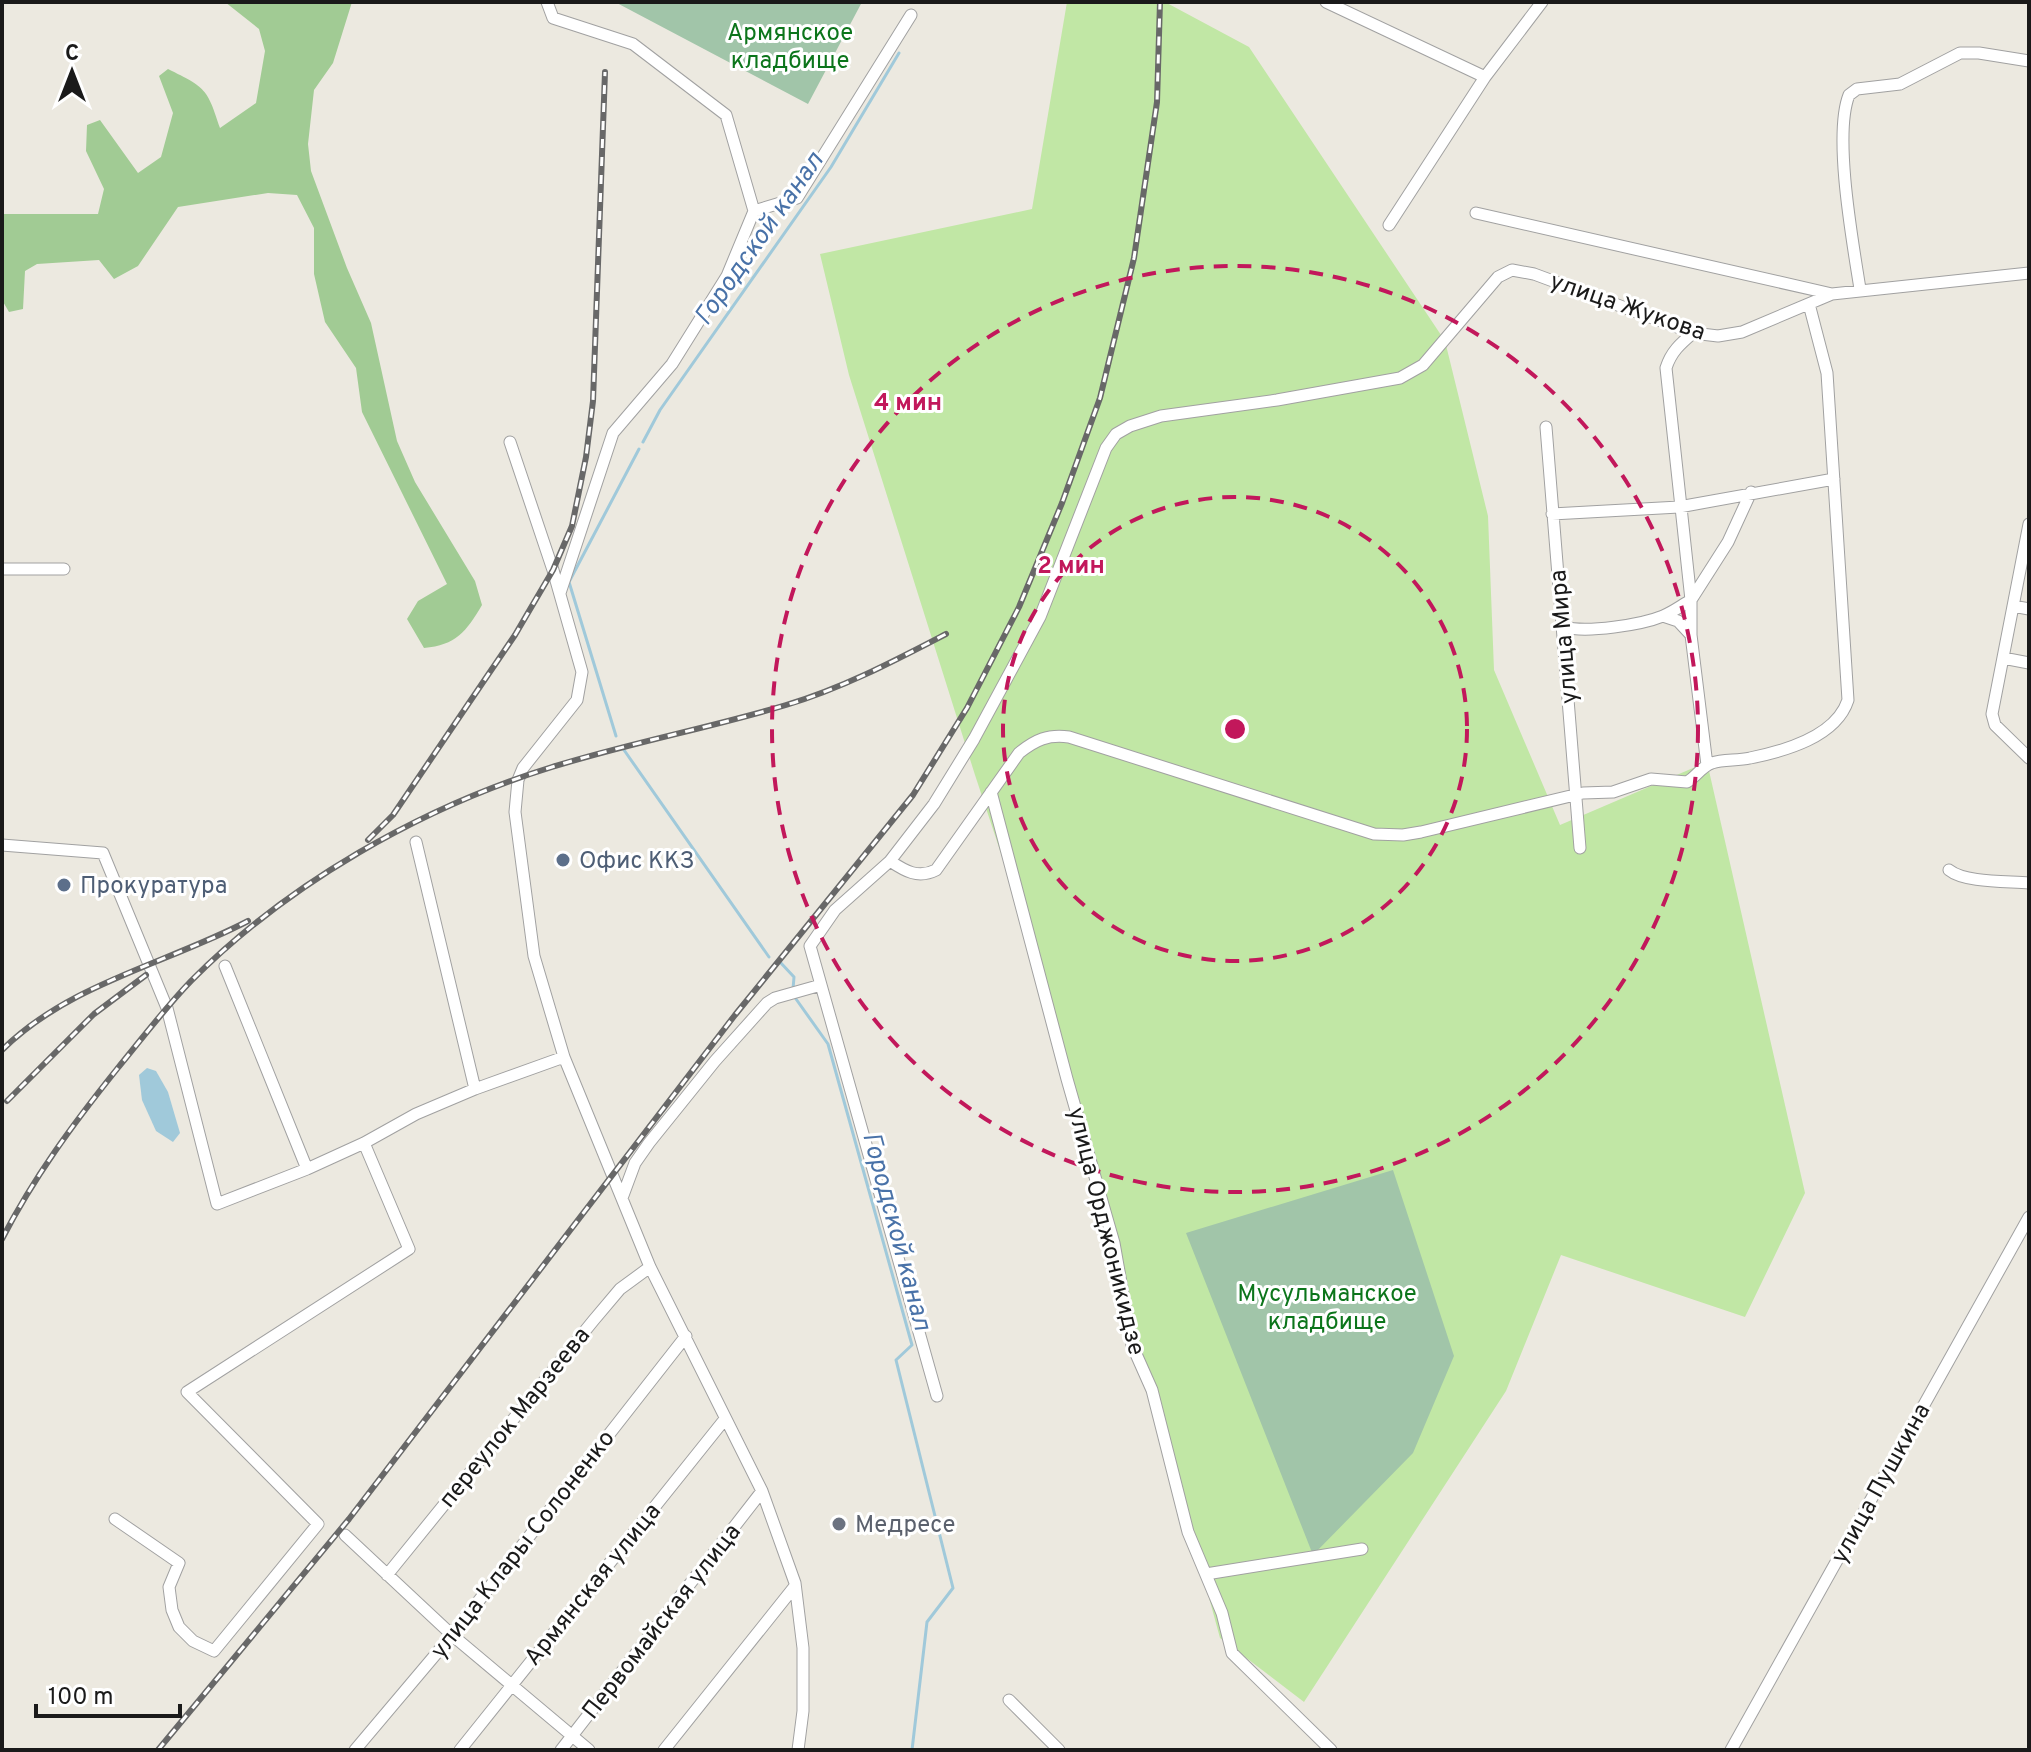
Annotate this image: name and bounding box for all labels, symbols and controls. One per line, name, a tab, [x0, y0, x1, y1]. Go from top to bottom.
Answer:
park label: Армянское кладбище	[727, 19, 853, 77]
north arrow	[32, 32, 112, 112]
text: С	[65, 41, 79, 68]
water label: Городской канал	[688, 146, 833, 332]
street label: улица Жукова	[1546, 267, 1709, 349]
text: 4 мин	[874, 389, 942, 419]
text: 2 мин	[1037, 552, 1105, 582]
street label: улица Мира	[1544, 568, 1586, 705]
centre of rings	[1221, 715, 1249, 743]
place label: Офис ККЗ	[579, 847, 695, 877]
marker: Офис ККЗ	[554, 851, 572, 869]
place label: Прокуратура	[80, 872, 227, 902]
marker: Прокуратура	[55, 876, 73, 894]
street label: улица Орджоникидзе	[1060, 1104, 1150, 1359]
water label: Городской канал	[853, 1129, 938, 1335]
park label: Мусульманское кладбище	[1237, 1280, 1417, 1338]
street label: переулок Марзеева	[433, 1322, 598, 1515]
street label: улица Пушкина	[1825, 1399, 1938, 1569]
street label: улица Клары Солоненко	[425, 1425, 622, 1666]
street label: Армянская улица	[519, 1498, 668, 1673]
place label: Медресе	[855, 1511, 955, 1541]
marker: Медресе	[830, 1515, 848, 1533]
street label: Первомайская улица	[577, 1518, 748, 1726]
scale bar	[36, 1668, 180, 1718]
text: 100 m	[48, 1683, 114, 1713]

